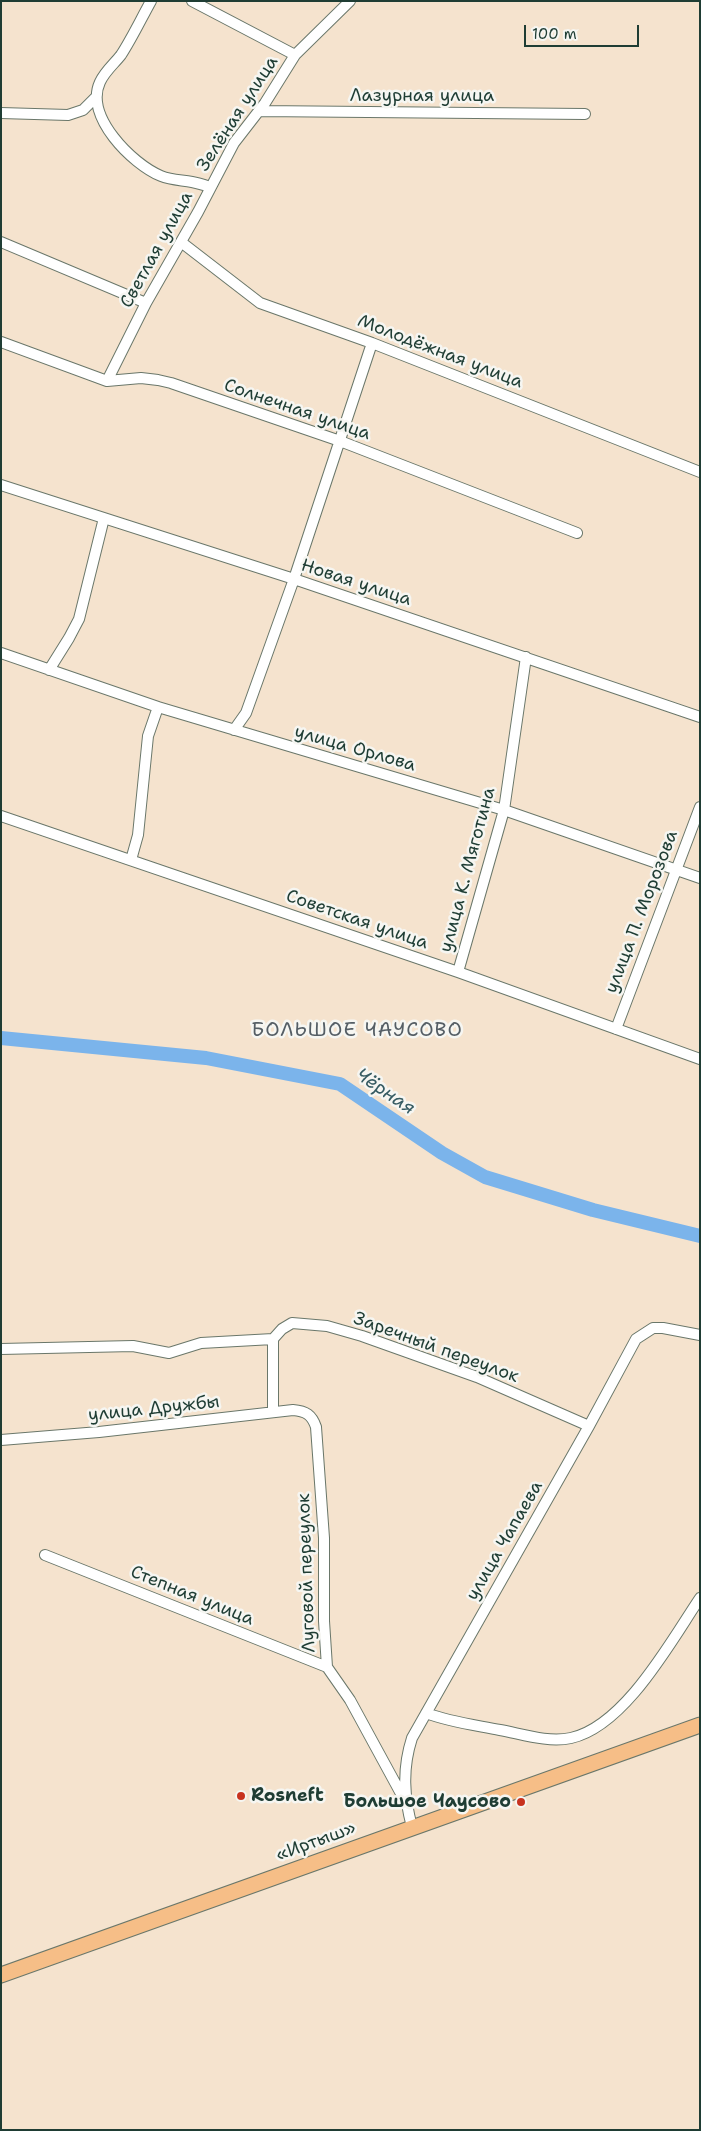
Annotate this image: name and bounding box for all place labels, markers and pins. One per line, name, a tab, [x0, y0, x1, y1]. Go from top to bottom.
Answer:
place label: Rosneft	[251, 1785, 324, 1807]
marker: Rosneft	[235, 1790, 247, 1802]
place label: Большое Чаусово	[343, 1791, 511, 1813]
marker: Большое Чаусово	[515, 1796, 527, 1808]

